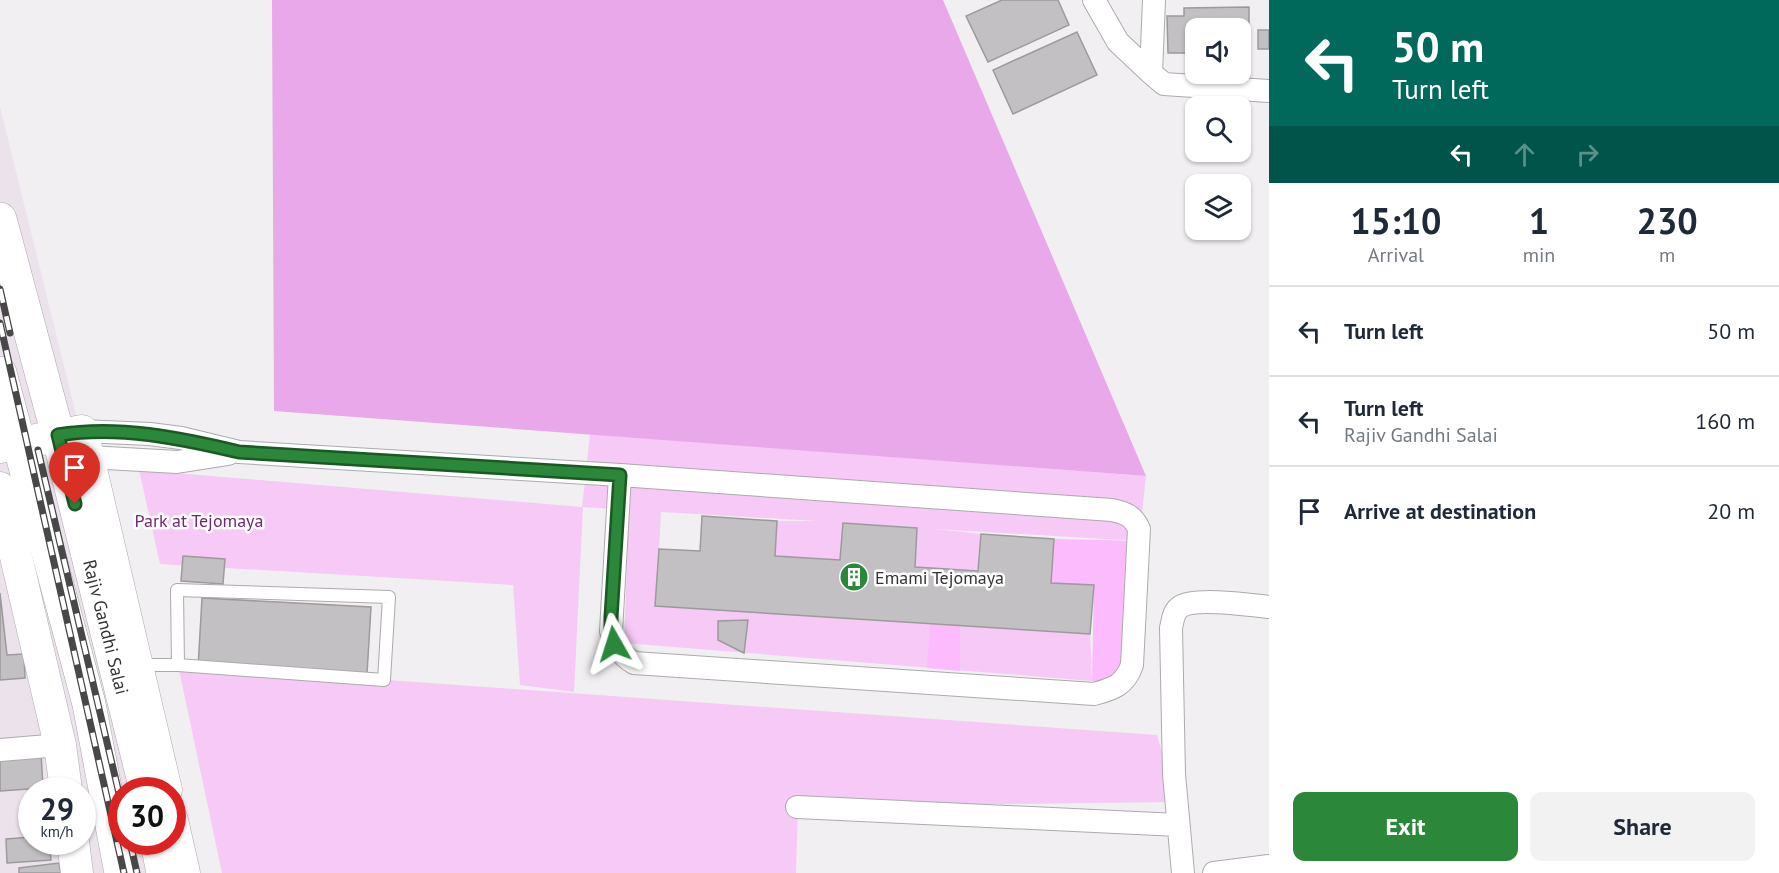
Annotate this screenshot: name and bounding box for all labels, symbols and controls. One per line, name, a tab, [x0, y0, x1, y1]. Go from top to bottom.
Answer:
map controls	[1185, 18, 1251, 240]
button: sound	[1185, 18, 1251, 84]
text: 50 m	[1392, 19, 1484, 74]
icon: left	[1293, 24, 1371, 102]
text: Turn left	[1392, 72, 1489, 106]
button: search	[1185, 96, 1251, 162]
icon: left	[1445, 138, 1478, 171]
icon: ahead	[1508, 138, 1541, 171]
icon: right	[1571, 138, 1604, 171]
button: layers	[1185, 174, 1251, 240]
text: 15:10	[1350, 197, 1442, 244]
text: 1	[1529, 197, 1549, 244]
text: 230	[1637, 197, 1698, 244]
text: Arrival	[1368, 242, 1424, 268]
text: min	[1523, 242, 1555, 268]
text: m	[1659, 242, 1675, 268]
icon: left	[1293, 315, 1326, 348]
text: Turn left	[1344, 317, 1424, 345]
text: 50 m	[1707, 317, 1755, 345]
text: Turn left	[1344, 394, 1424, 422]
icon: left	[1293, 405, 1326, 438]
text: 160 m	[1695, 407, 1755, 435]
text: Rajiv Gandhi Salai	[1344, 422, 1498, 448]
pin	[49, 442, 100, 504]
icon: arrive	[58, 451, 91, 484]
icon: arrive	[1293, 495, 1326, 528]
text: Arrive at destination	[1344, 497, 1536, 525]
text: 20 m	[1707, 497, 1755, 525]
park label: Park at Tejomaya	[135, 509, 263, 532]
street label: Rajiv Gandhi Salai	[78, 557, 134, 697]
building icon: Emami Tejomaya	[838, 561, 870, 593]
place label: Emami Tejomaya	[875, 566, 1004, 589]
position arrow	[582, 612, 646, 676]
speed limit sign: 30	[108, 777, 186, 855]
text: 29	[40, 789, 74, 828]
button: Exit	[1293, 792, 1518, 861]
button: Share	[1530, 792, 1755, 861]
text: km/h	[41, 822, 73, 841]

